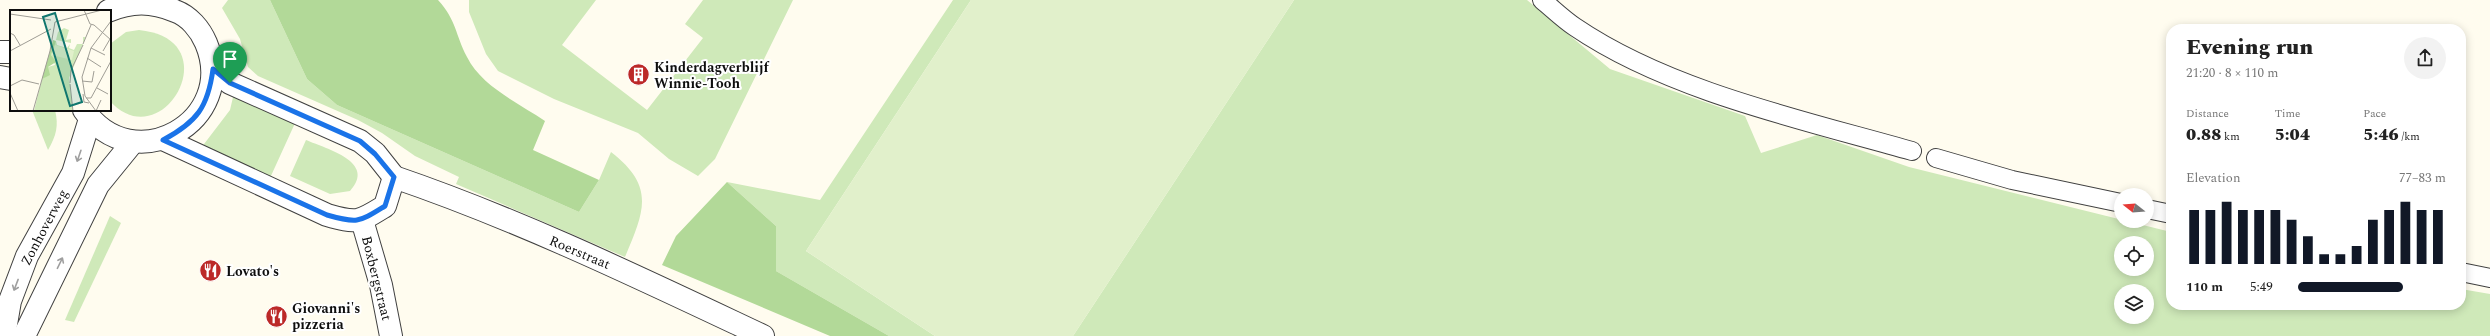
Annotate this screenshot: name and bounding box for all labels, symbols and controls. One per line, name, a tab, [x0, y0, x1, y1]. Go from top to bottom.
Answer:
inset map	[10, 10, 111, 111]
text: Evening run	[2186, 31, 2313, 64]
button: share	[2404, 37, 2446, 79]
pin	[213, 42, 247, 83]
icon: arrive	[219, 48, 241, 70]
place label: Kinderdagverblijf Winnie-Tooh	[654, 57, 770, 94]
building icon: Kinderdagverblijf Winnie-Tooh	[625, 62, 651, 88]
text: 21:20 · 8 × 110 m	[2186, 63, 2278, 83]
text: Distance	[2186, 105, 2229, 122]
text: Time	[2275, 105, 2300, 122]
text: Pace	[2363, 105, 2386, 122]
text: 0.88	[2186, 122, 2221, 148]
text: 5:04	[2275, 122, 2310, 148]
text: 5:46	[2363, 122, 2399, 148]
text: km	[2221, 128, 2240, 145]
text: /km	[2399, 128, 2420, 145]
one-way arrow	[75, 149, 82, 162]
text: Elevation	[2186, 168, 2240, 188]
text: 77–83 m	[2399, 168, 2446, 188]
street label: Zonhoverweg	[15, 185, 73, 269]
north arrow	[2114, 188, 2154, 228]
map controls	[2114, 188, 2154, 324]
street label: Roerstraat	[546, 230, 614, 275]
street label: Boxbergstraat	[356, 234, 397, 323]
button: locate	[2114, 236, 2154, 276]
one-way arrow	[57, 258, 64, 270]
restaurant icon: Lovato's	[198, 258, 224, 284]
place label: Lovato's	[226, 261, 279, 282]
text: 110 m	[2186, 277, 2223, 297]
text: 5:49	[2250, 277, 2273, 297]
one-way arrow	[11, 279, 19, 291]
button: layers	[2114, 284, 2154, 324]
place label: Giovanni's pizzeria	[292, 298, 360, 335]
restaurant icon: Giovanni's pizzeria	[264, 303, 290, 329]

